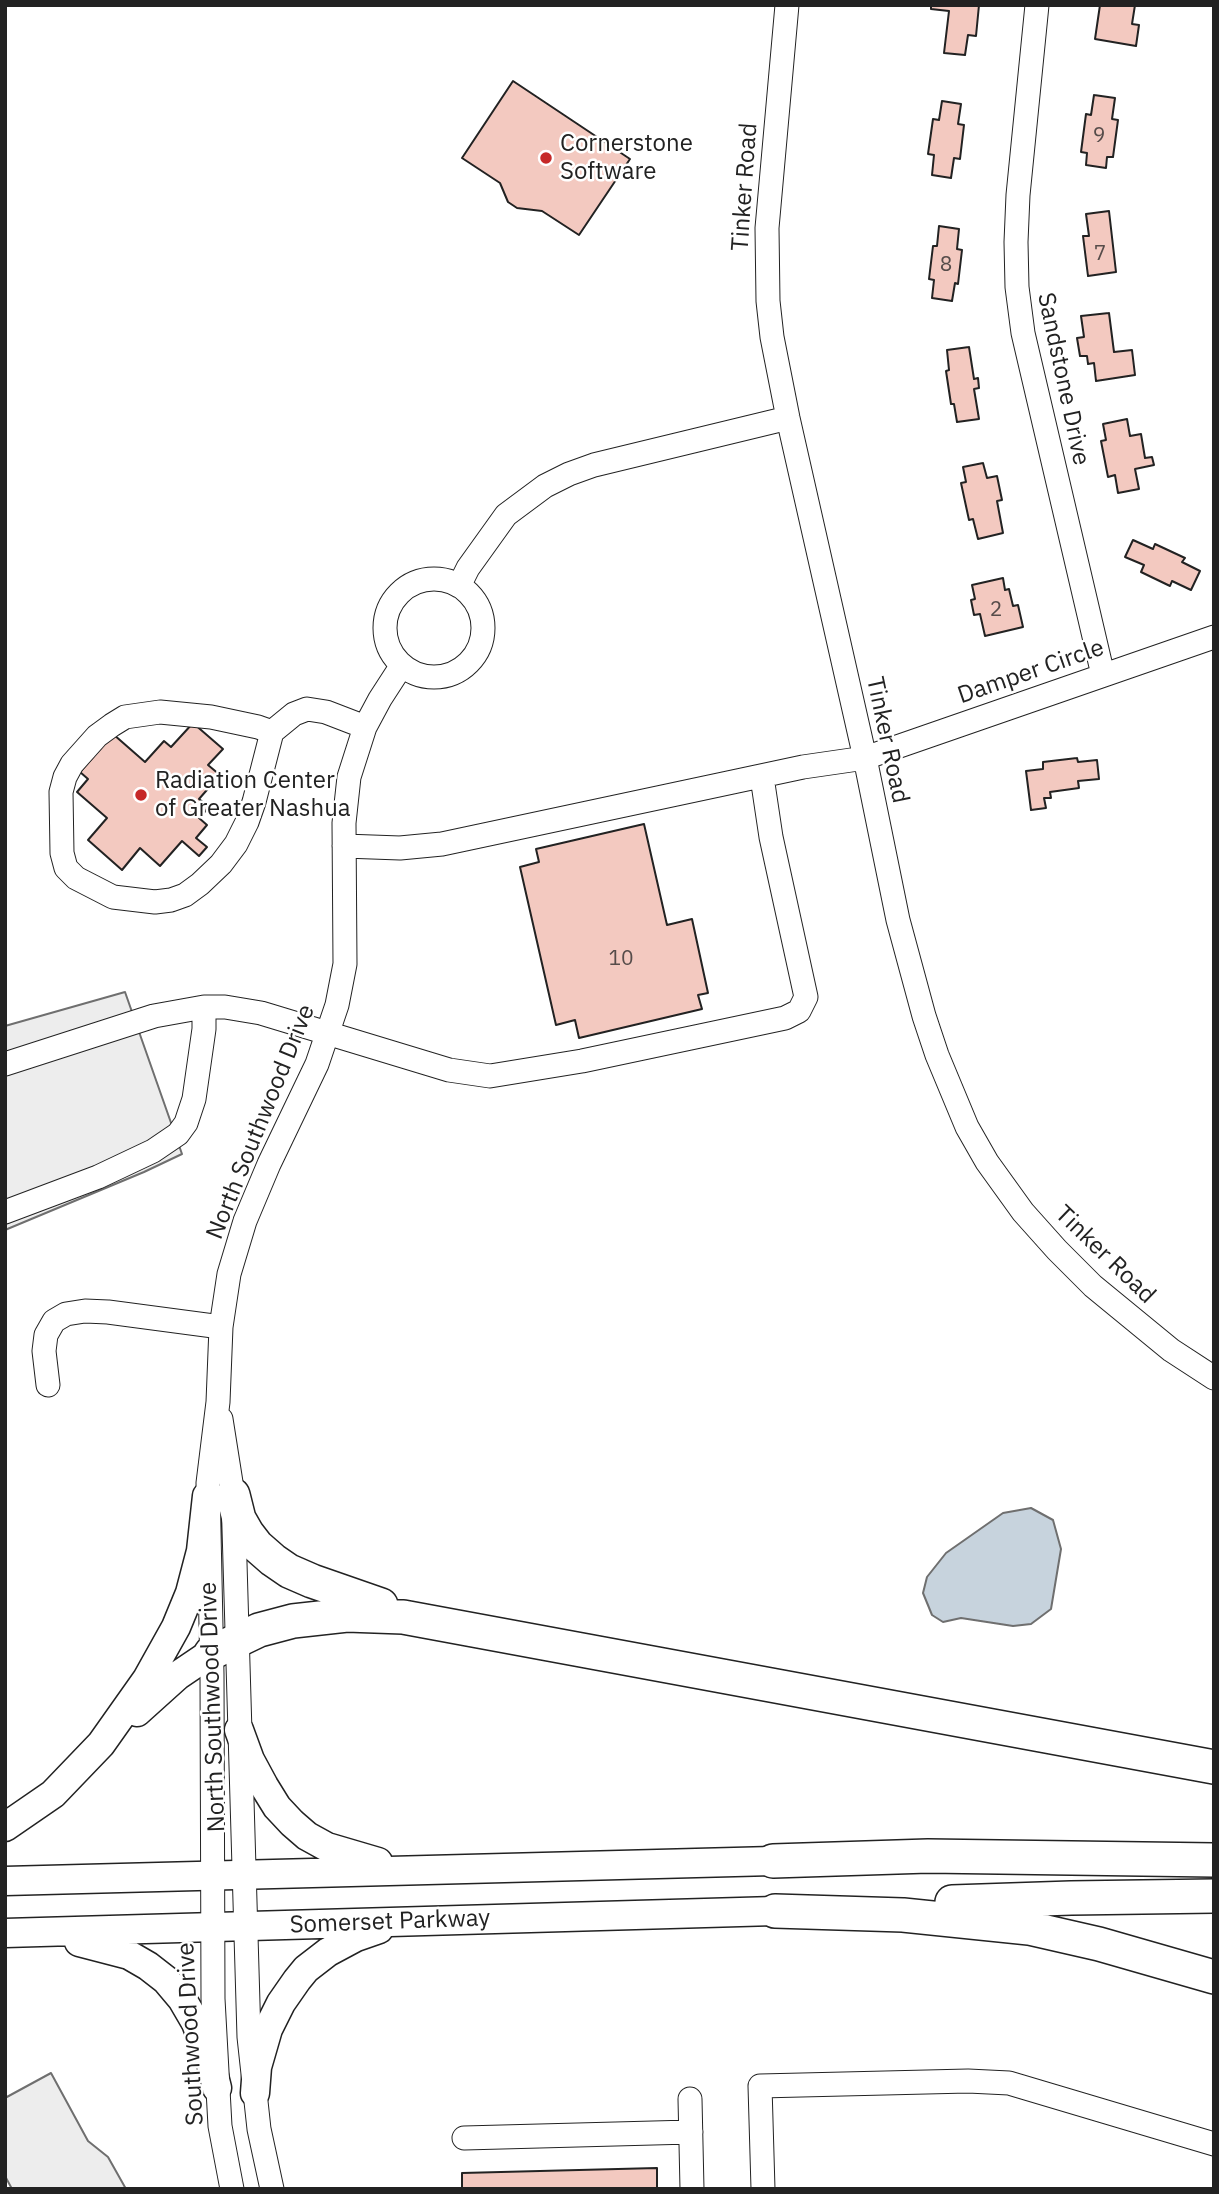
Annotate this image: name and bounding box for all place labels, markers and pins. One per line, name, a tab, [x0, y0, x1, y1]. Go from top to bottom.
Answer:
place label: Cornerstone Software	[560, 130, 693, 186]
marker: Cornerstone Software	[538, 150, 554, 166]
place label: Radiation Center of Greater Nashua	[155, 767, 351, 823]
marker: Radiation Center of Greater Nashua	[133, 787, 149, 803]

